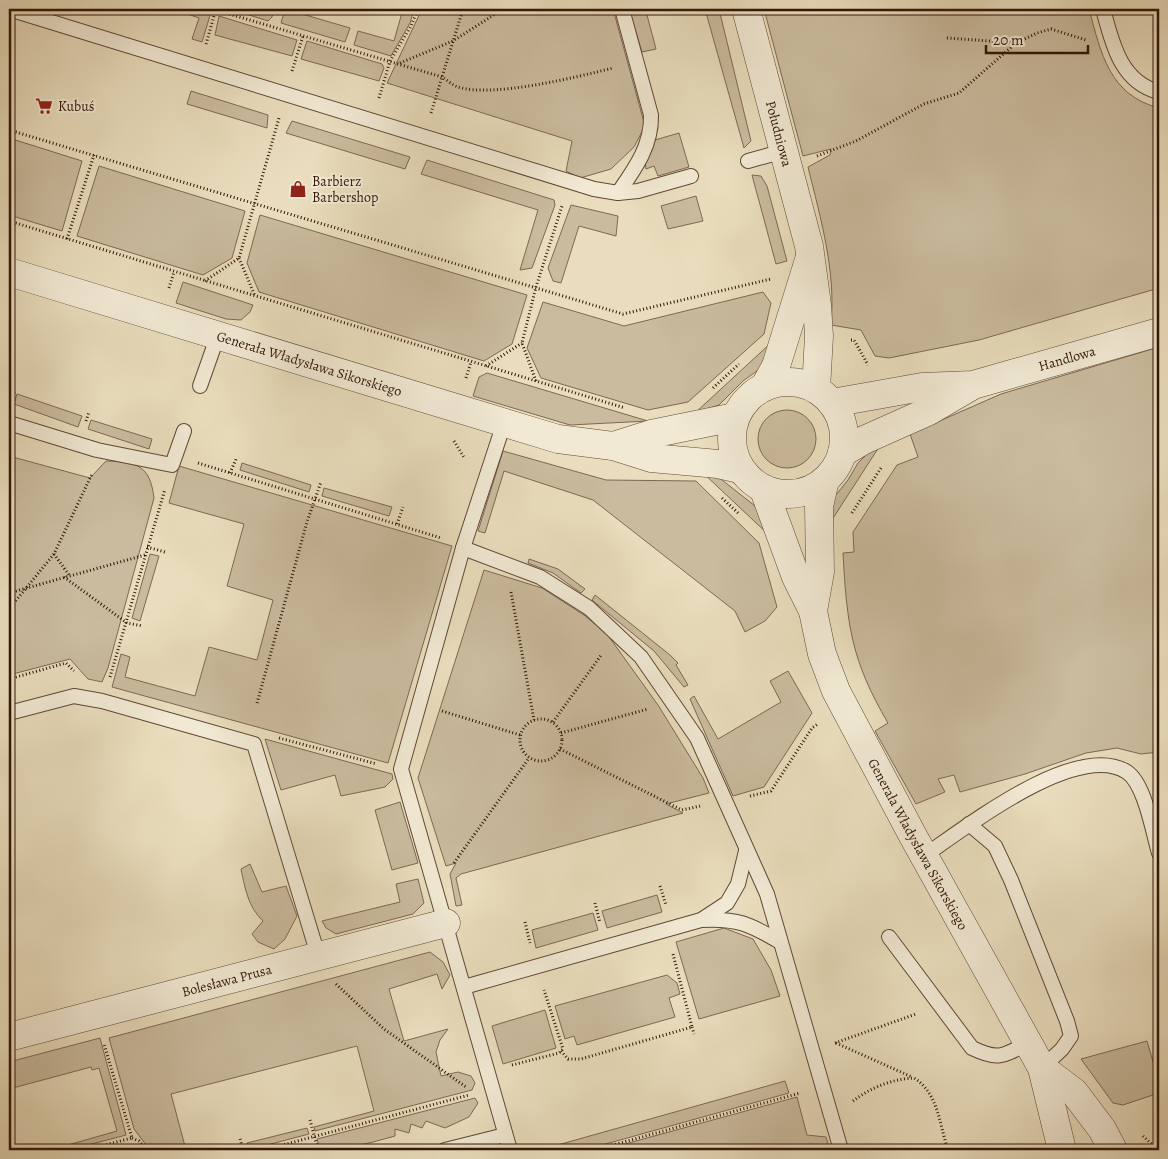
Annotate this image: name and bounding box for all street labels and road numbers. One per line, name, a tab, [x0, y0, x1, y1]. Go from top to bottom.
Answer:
street label: Południowa	[761, 99, 797, 169]
street label: Generała Władysława Sikorskiego	[214, 326, 404, 401]
street label: Handlowa	[1036, 341, 1098, 375]
street label: Generała Władysława Sikorskiego	[864, 755, 973, 933]
street label: Bolesława Prusa	[180, 959, 274, 1001]

